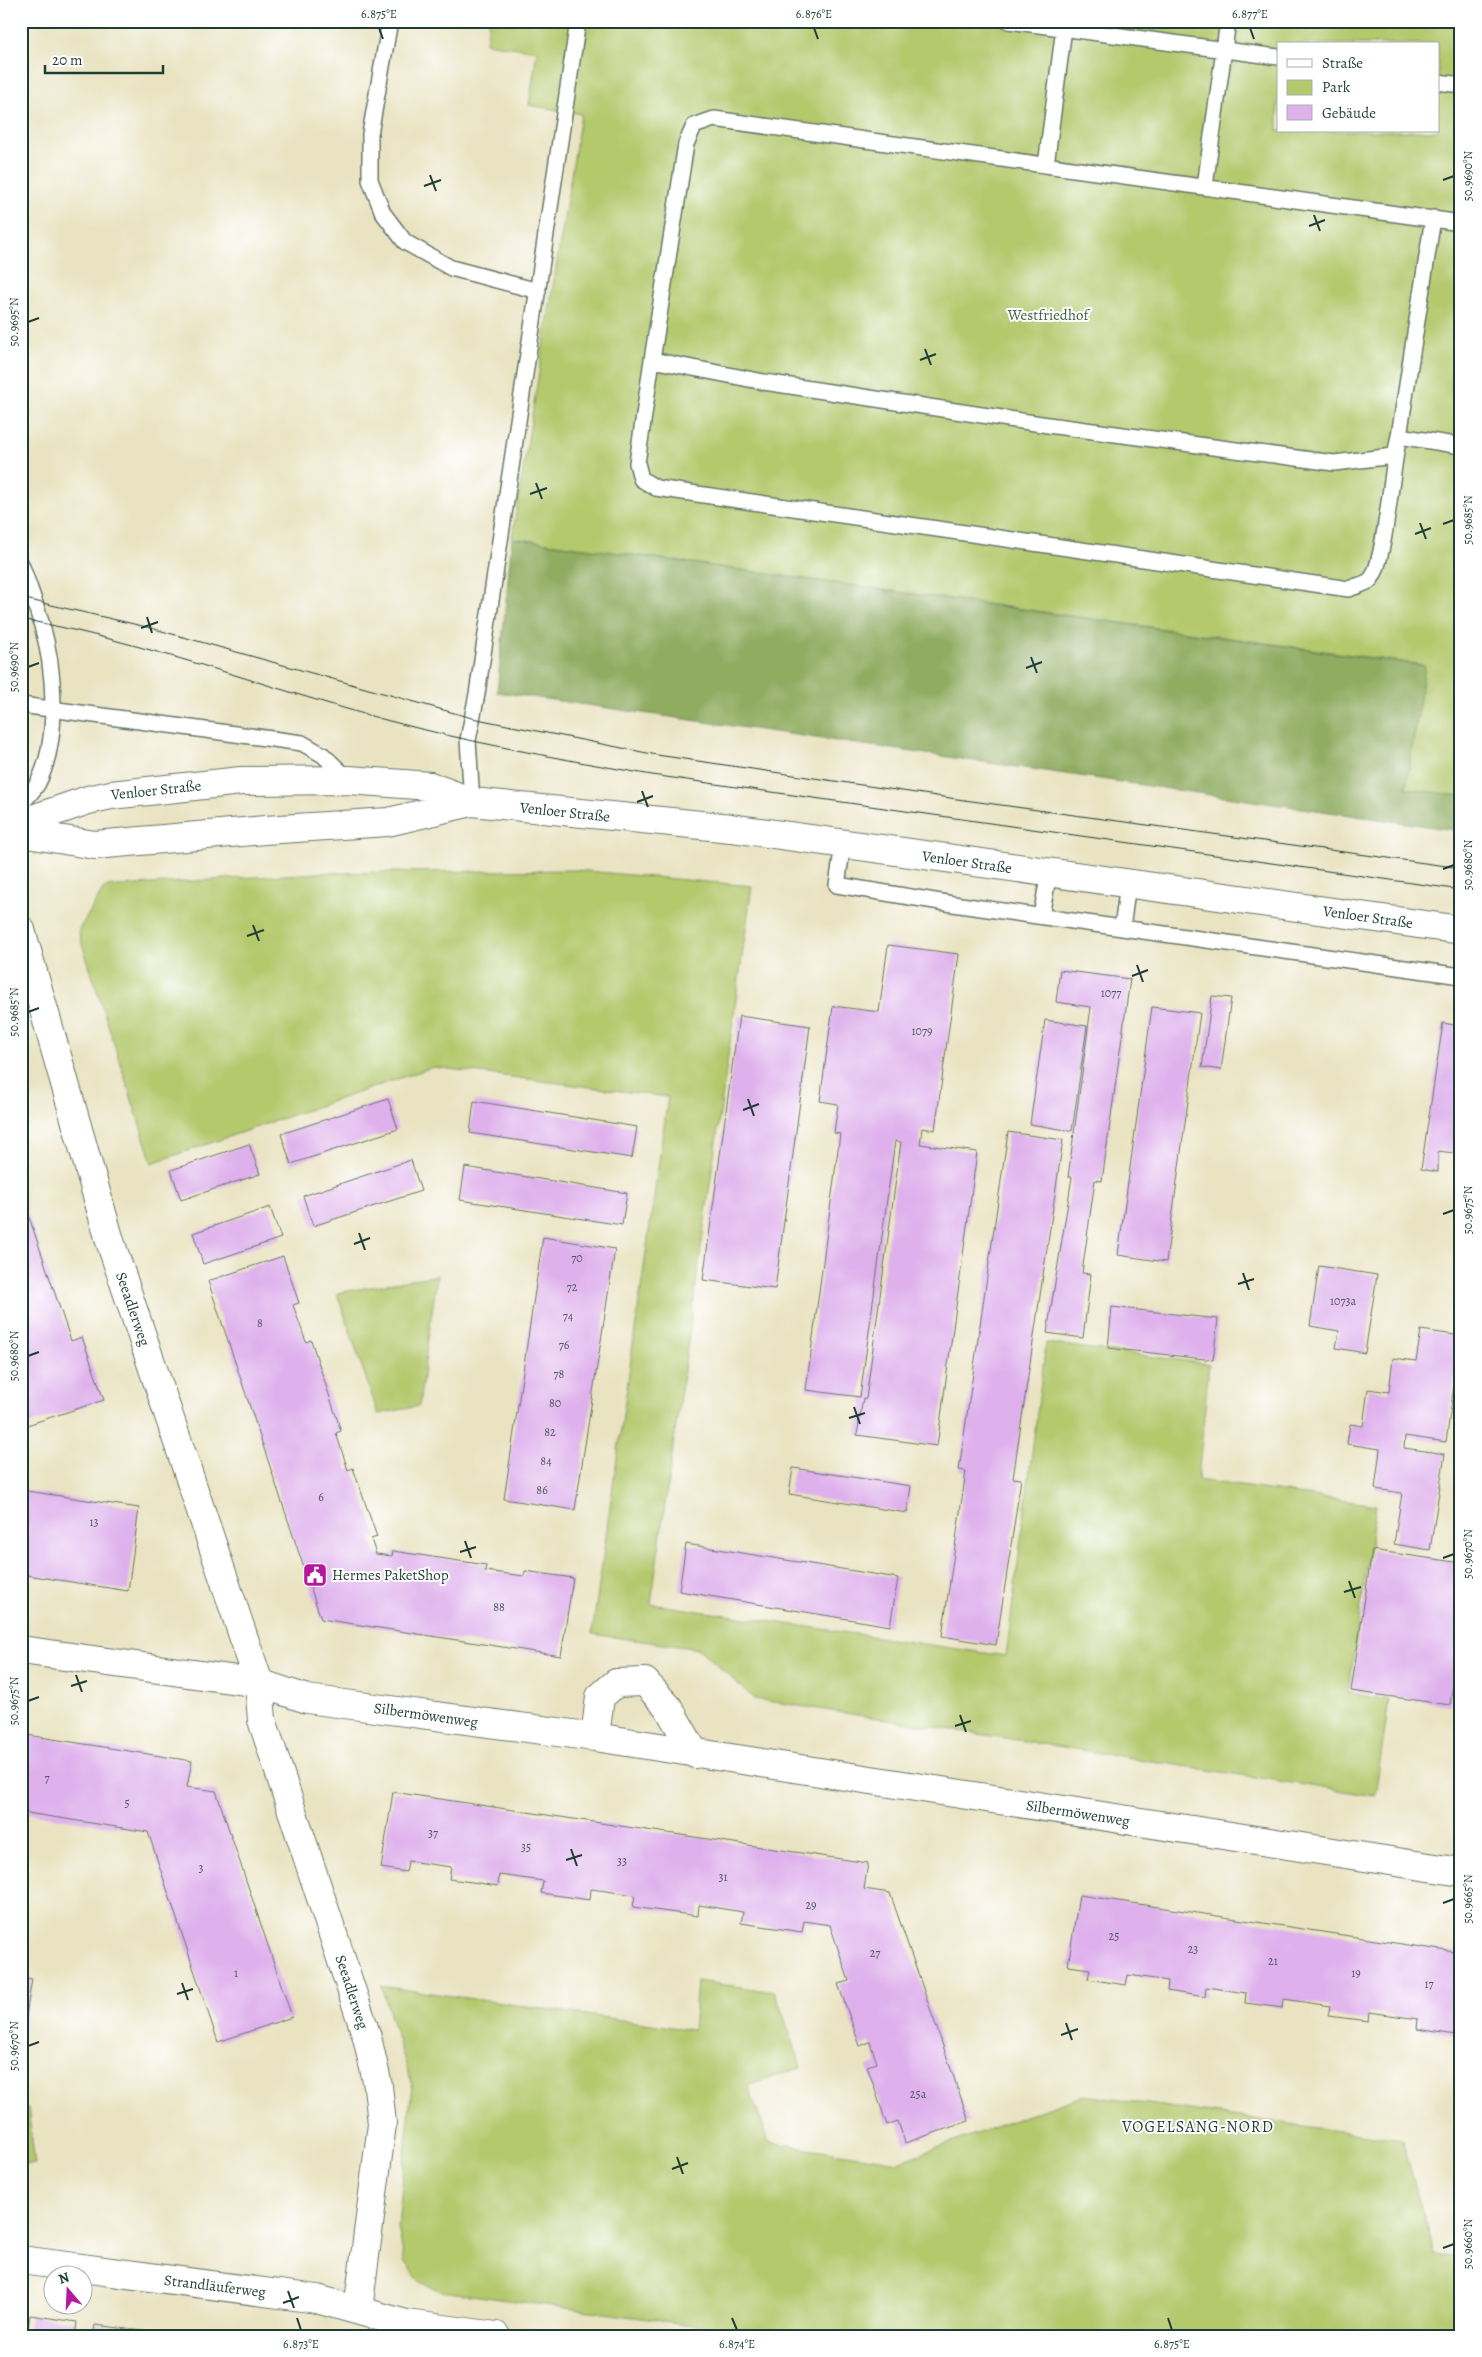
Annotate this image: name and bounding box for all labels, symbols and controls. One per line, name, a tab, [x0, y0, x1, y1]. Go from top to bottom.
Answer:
text: 6.875°E	[361, 6, 397, 22]
text: 6.876°E	[796, 6, 832, 22]
text: 6.877°E	[1232, 6, 1268, 22]
scale bar	[45, 42, 162, 74]
legend	[1277, 42, 1440, 132]
text: 20 m	[52, 50, 83, 70]
text: Straße	[1322, 53, 1363, 73]
text: Park	[1322, 77, 1351, 97]
text: Gebäude	[1322, 103, 1376, 123]
text: 50.9690°N	[1460, 150, 1476, 201]
text: 50.9695°N	[6, 297, 22, 347]
park label: Westfriedhof	[1007, 305, 1090, 325]
text: 50.9685°N	[1460, 495, 1476, 545]
text: 50.9690°N	[6, 641, 22, 692]
street label: Venloer Straße	[109, 775, 202, 805]
street label: Venloer Straße	[518, 797, 611, 827]
text: 50.9680°N	[1460, 839, 1476, 890]
street label: Venloer Straße	[920, 846, 1014, 878]
street label: Venloer Straße	[1321, 901, 1415, 933]
house number: 1077	[1101, 985, 1122, 1001]
text: 50.9685°N	[6, 987, 22, 1037]
house number: 1079	[911, 1023, 933, 1039]
text: 50.9675°N	[1460, 1185, 1476, 1234]
house number: 70	[571, 1250, 583, 1266]
street label: Seeadlerweg	[111, 1269, 155, 1349]
house number: 72	[567, 1279, 578, 1295]
house number: 1073a	[1330, 1293, 1356, 1309]
house number: 74	[563, 1308, 574, 1324]
house number: 8	[257, 1315, 263, 1331]
text: 50.9680°N	[6, 1330, 22, 1381]
house number: 76	[559, 1337, 570, 1353]
house number: 78	[554, 1366, 565, 1382]
house number: 80	[549, 1395, 561, 1411]
house number: 82	[544, 1424, 556, 1440]
house number: 84	[540, 1453, 552, 1469]
house number: 86	[536, 1482, 548, 1498]
house number: 6	[318, 1489, 324, 1505]
house number: 13	[89, 1514, 99, 1530]
text: 50.9670°N	[1460, 1529, 1476, 1579]
public building icon: Hermes PaketShop	[302, 1562, 328, 1588]
place label: Hermes PaketShop	[332, 1565, 449, 1585]
house number: 88	[493, 1599, 505, 1615]
text: 50.9675°N	[6, 1676, 22, 1725]
street label: Silbermöwenweg	[373, 1698, 480, 1732]
house number: 7	[44, 1770, 50, 1786]
house number: 5	[124, 1795, 130, 1811]
street label: Silbermöwenweg	[1025, 1795, 1132, 1831]
house number: 37	[428, 1825, 439, 1841]
house number: 35	[521, 1839, 531, 1855]
house number: 33	[617, 1853, 627, 1869]
house number: 3	[199, 1860, 204, 1876]
house number: 31	[718, 1869, 728, 1885]
text: 50.9665°N	[1460, 1874, 1476, 1924]
house number: 29	[805, 1897, 817, 1913]
house number: 25	[1109, 1928, 1119, 1944]
house number: 23	[1188, 1941, 1198, 1957]
house number: 27	[870, 1945, 881, 1961]
street label: Seeadlerweg	[331, 1952, 374, 2032]
house number: 21	[1268, 1953, 1278, 1969]
house number: 1	[234, 1965, 238, 1981]
house number: 19	[1351, 1965, 1361, 1981]
house number: 17	[1424, 1976, 1435, 1992]
text: 50.9670°N	[6, 2021, 22, 2071]
house number: 25a	[910, 2086, 927, 2102]
district label: VOGELSANG-NORD	[1121, 2116, 1274, 2138]
text: 50.9660°N	[1460, 2218, 1476, 2269]
north arrow	[42, 2264, 92, 2314]
text: N	[56, 2268, 72, 2289]
street label: Strandläuferweg	[163, 2270, 267, 2302]
text: 6.873°E	[283, 2336, 319, 2352]
text: 6.874°E	[719, 2336, 755, 2352]
text: 6.875°E	[1154, 2336, 1190, 2352]

